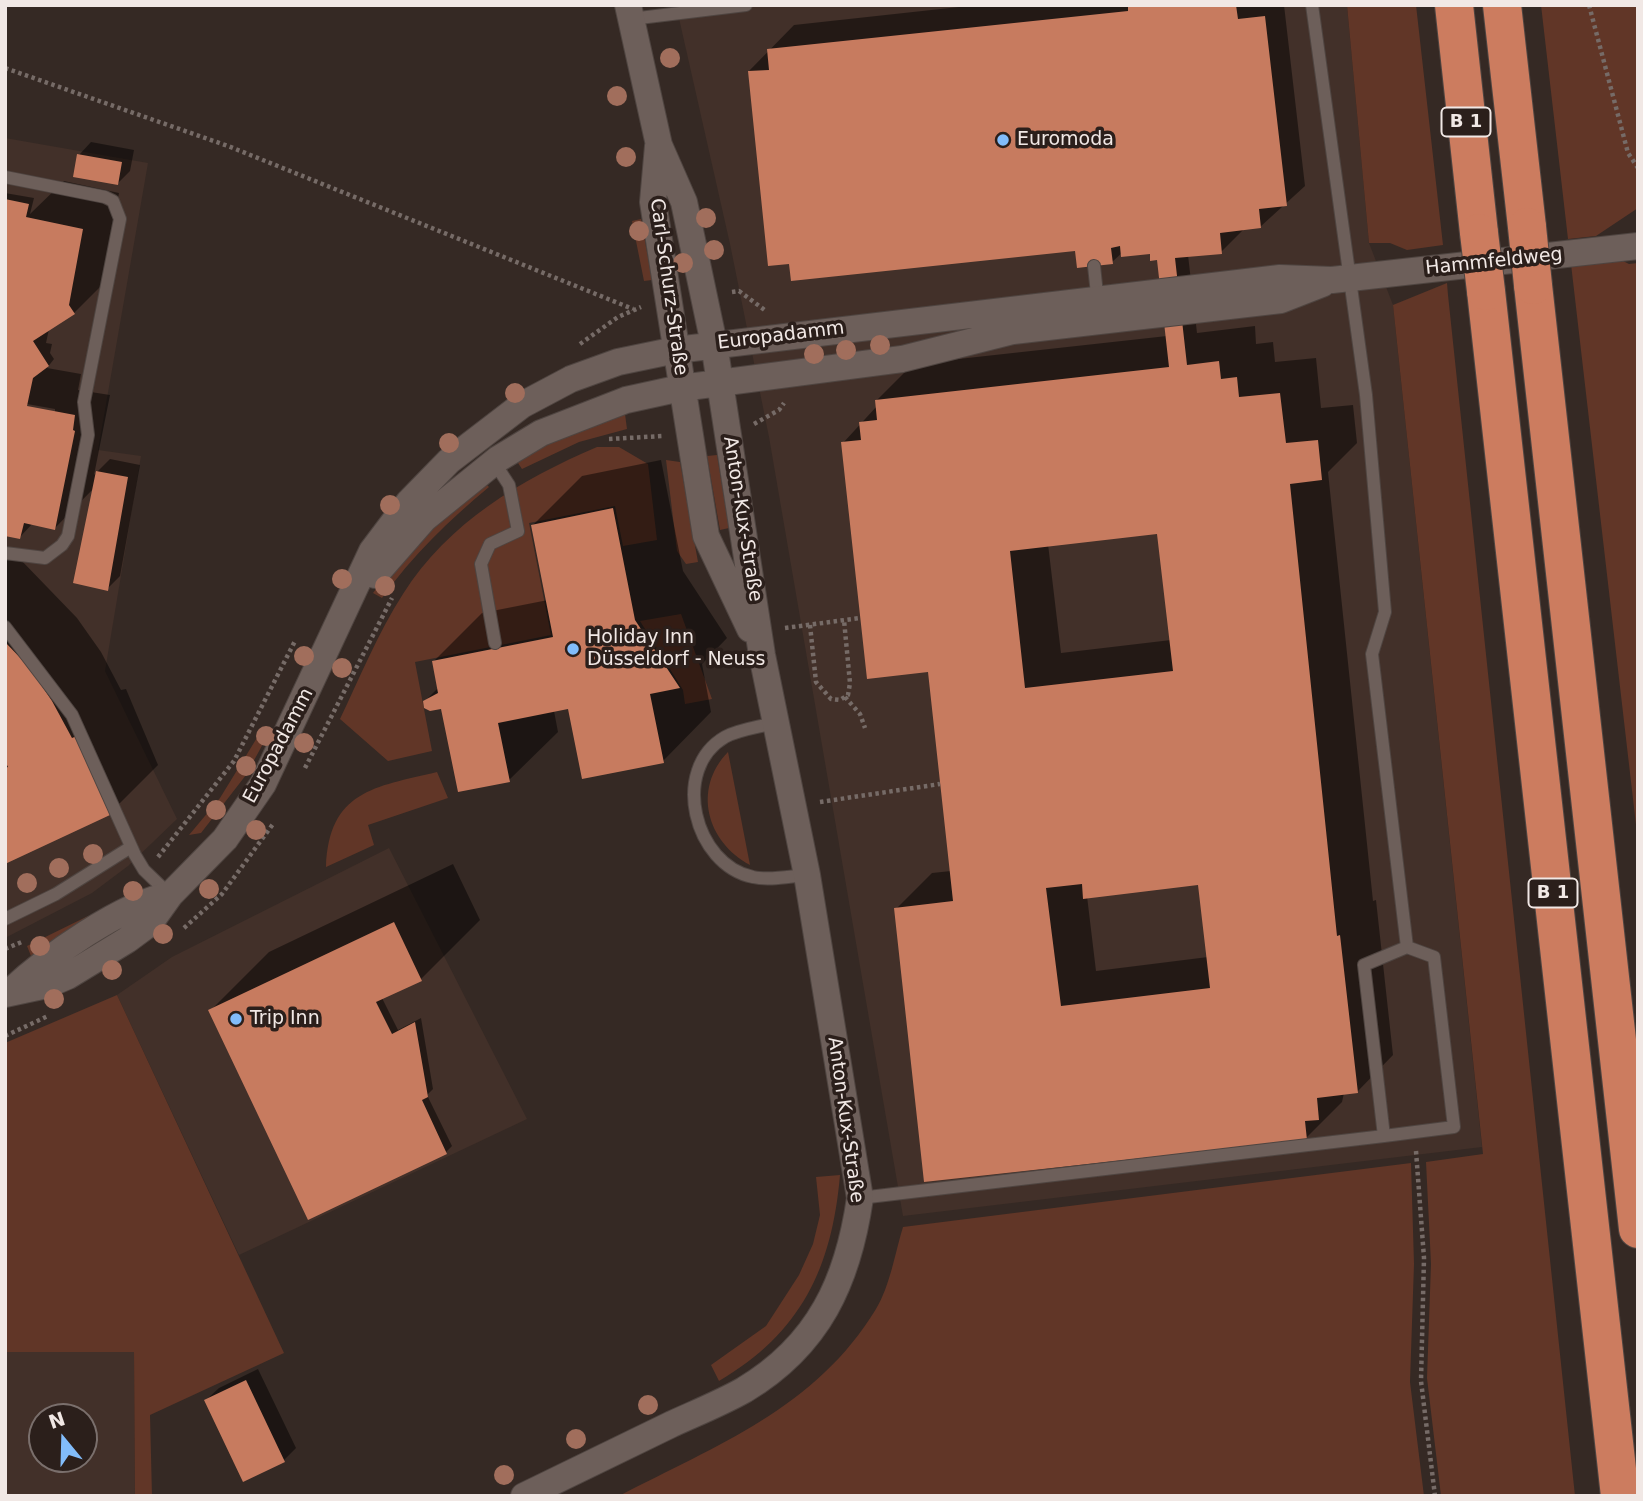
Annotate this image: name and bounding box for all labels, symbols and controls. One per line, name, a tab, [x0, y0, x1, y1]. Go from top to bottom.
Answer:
road number: B 1	[1442, 107, 1490, 136]
place label: Euromoda	[1017, 129, 1114, 151]
marker: Euromoda	[995, 132, 1011, 148]
street label: Carl-Schurz-Straße	[644, 197, 692, 377]
street label: Hammfeldweg	[1424, 243, 1564, 281]
street label: Europadamm	[716, 317, 846, 355]
street label: Anton-Kux-Straße	[718, 435, 766, 603]
place label: Holiday Inn Düsseldorf - Neuss	[587, 627, 765, 671]
marker: Holiday Inn Düsseldorf - Neuss	[565, 641, 581, 657]
street label: Europadamm	[239, 684, 319, 808]
road number: B 1	[1528, 878, 1578, 908]
place label: Trip Inn	[250, 1008, 320, 1030]
marker: Trip Inn	[228, 1011, 244, 1027]
street label: Anton-Kux-Straße	[822, 1036, 868, 1204]
north arrow	[28, 1403, 98, 1473]
text: N	[46, 1407, 68, 1433]

